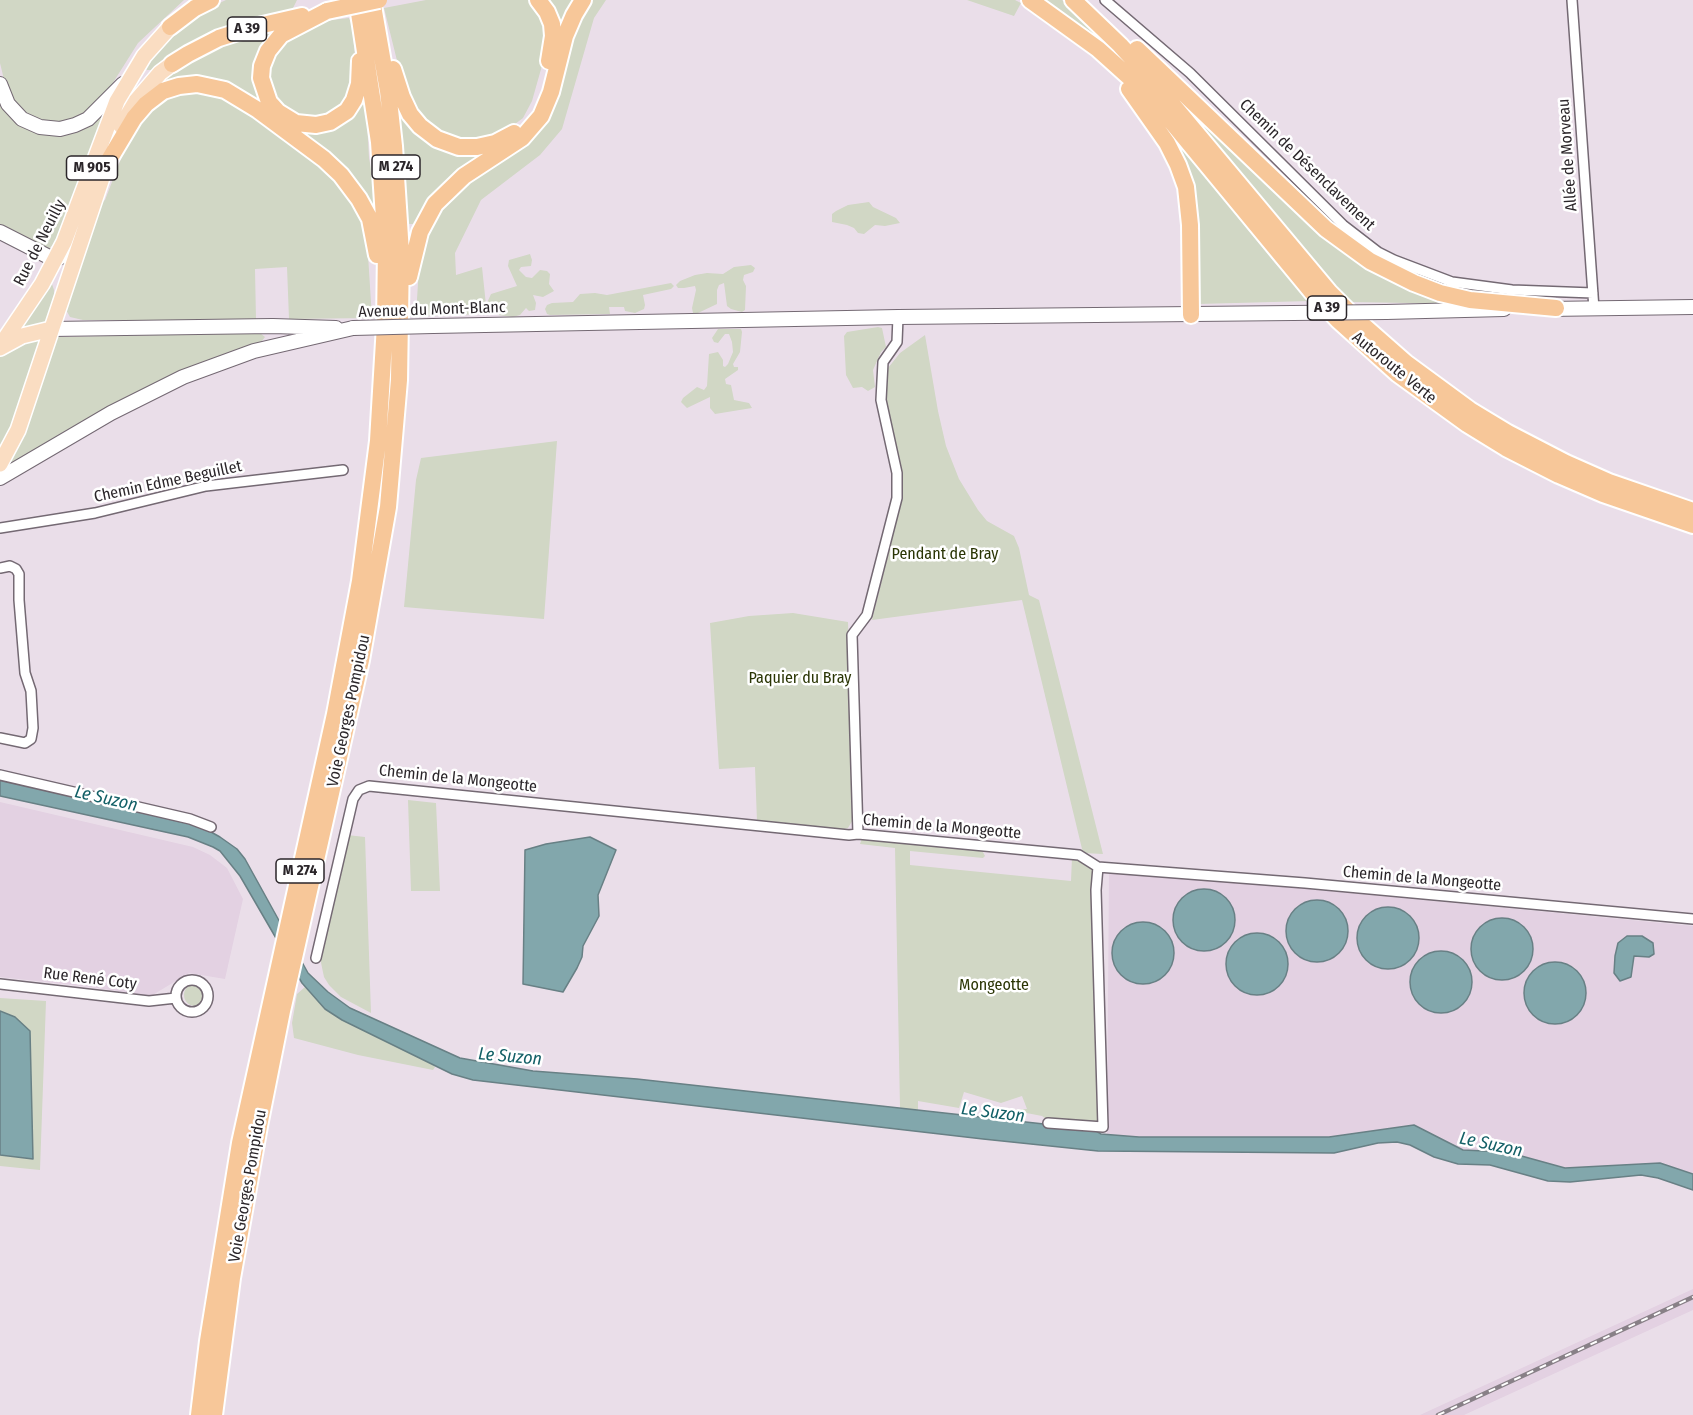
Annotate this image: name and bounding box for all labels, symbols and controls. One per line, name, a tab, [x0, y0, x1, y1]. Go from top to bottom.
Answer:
road number: A 39	[228, 17, 266, 41]
street label: Chemin de Désenclavement	[1235, 95, 1379, 235]
street label: Allée de Morveau	[1554, 98, 1582, 212]
road number: M 274	[372, 155, 420, 179]
road number: M 905	[66, 156, 118, 180]
street label: Rue de Neuilly	[10, 197, 70, 289]
road number: A 39	[1308, 296, 1346, 320]
street label: Avenue du Mont-Blanc	[358, 298, 506, 322]
street label: Autoroute Verte	[1348, 328, 1440, 408]
street label: Chemin Edme Beguillet	[92, 457, 244, 507]
park label: Pendant de Bray	[892, 545, 998, 565]
street label: Voie Georges Pompidou	[323, 633, 375, 789]
park label: Paquier du Bray	[749, 669, 851, 689]
street label: Chemin de la Mongeotte	[378, 761, 538, 797]
water label: Le Suzon	[72, 781, 140, 817]
street label: Chemin de la Mongeotte	[862, 811, 1022, 843]
road number: M 274	[276, 859, 324, 883]
street label: Chemin de la Mongeotte	[1342, 863, 1502, 895]
street label: Rue René Coty	[42, 964, 138, 994]
park label: Mongeotte	[959, 976, 1029, 996]
water label: Le Suzon	[477, 1043, 543, 1071]
water label: Le Suzon	[960, 1098, 1026, 1128]
street label: Voie Georges Pompidou	[225, 1108, 271, 1264]
water label: Le Suzon	[1457, 1128, 1525, 1162]

